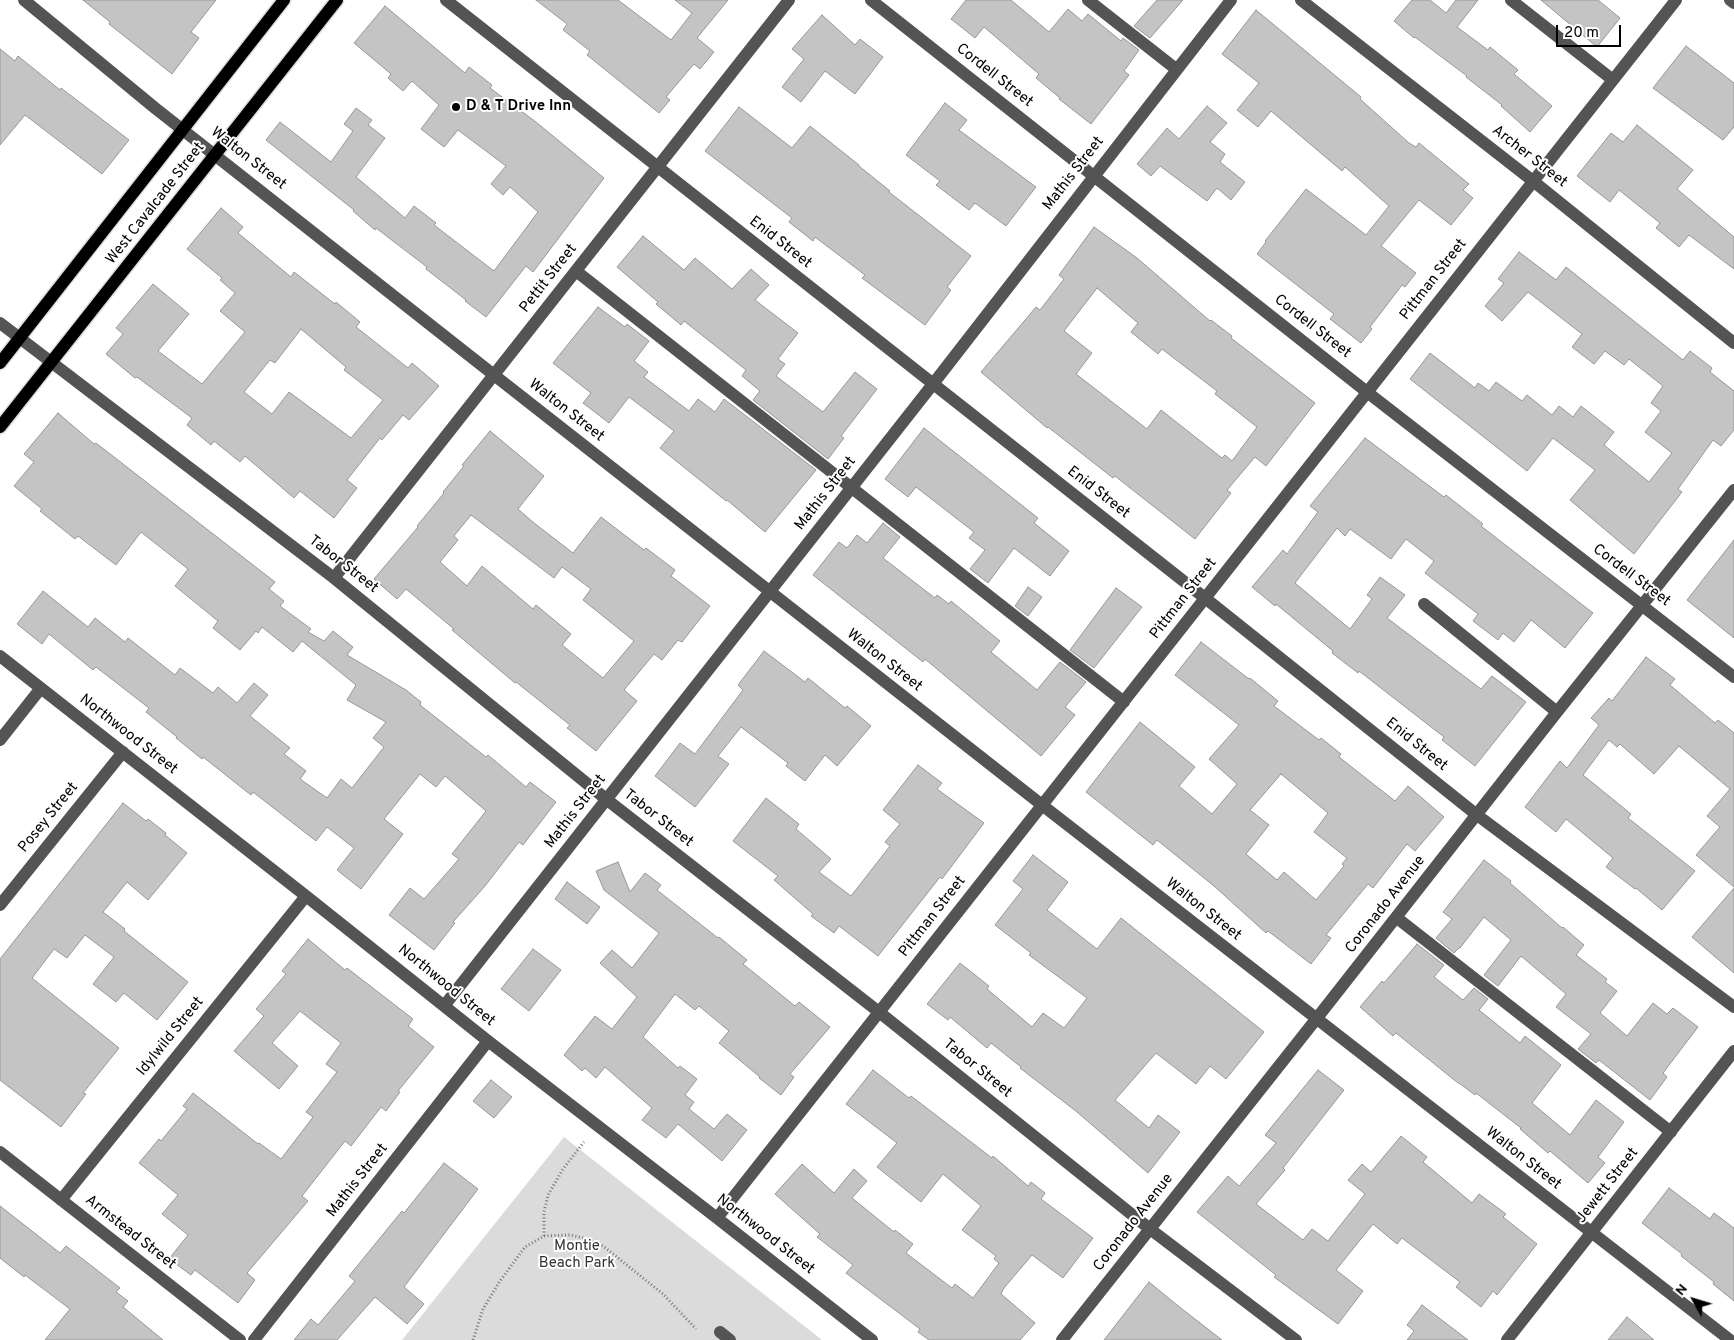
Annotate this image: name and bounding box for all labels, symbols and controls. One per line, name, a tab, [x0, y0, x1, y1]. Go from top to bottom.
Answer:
scale bar	[1559, 15, 1624, 47]
text: 20 m	[1564, 24, 1599, 43]
street label: Cordell Street	[952, 40, 1036, 112]
place label: D & T Drive Inn	[466, 98, 571, 116]
marker: D & T Drive Inn	[450, 101, 462, 113]
street label: Archer Street	[1488, 122, 1570, 192]
street label: Walton Street	[207, 124, 289, 194]
street label: Mathis Street	[1040, 133, 1108, 215]
street label: West Cavalcade Street	[103, 139, 209, 269]
street label: Enid Street	[745, 213, 815, 273]
street label: Pittman Street	[1397, 236, 1471, 324]
street label: Pettit Street	[517, 241, 581, 317]
street label: Cordell Street	[1270, 291, 1354, 363]
street label: Walton Street	[525, 376, 607, 446]
street label: Mathis Street	[792, 453, 860, 535]
street label: Enid Street	[1063, 463, 1133, 523]
street label: Tabor Street	[305, 532, 381, 598]
street label: Cordell Street	[1589, 541, 1673, 611]
street label: Pittman Street	[1147, 555, 1221, 643]
street label: Walton Street	[843, 626, 925, 696]
street label: Northwood Street	[75, 691, 181, 779]
street label: Enid Street	[1381, 715, 1451, 775]
street label: Mathis Street	[542, 771, 610, 853]
street label: Posey Street	[15, 779, 83, 857]
street label: Tabor Street	[620, 786, 696, 852]
street label: Coronado Avenue	[1342, 853, 1430, 957]
street label: Pittman Street	[896, 873, 970, 961]
street label: Walton Street	[1162, 875, 1244, 945]
street label: Northwood Street	[394, 941, 498, 1031]
street label: Idylwild Street	[134, 994, 208, 1080]
street label: Tabor Street	[939, 1036, 1015, 1102]
street label: Walton Street	[1482, 1124, 1564, 1194]
street label: Mathis Street	[324, 1140, 392, 1222]
street label: Jewett Street	[1573, 1145, 1643, 1227]
street label: Coronado Avenue	[1090, 1171, 1178, 1275]
street label: Northwood Street	[712, 1191, 818, 1279]
street label: Armstead Street	[81, 1192, 179, 1274]
park label: Montie Beach Park	[539, 1238, 615, 1273]
north arrow	[1669, 1275, 1719, 1325]
text: N	[1672, 1281, 1692, 1300]

